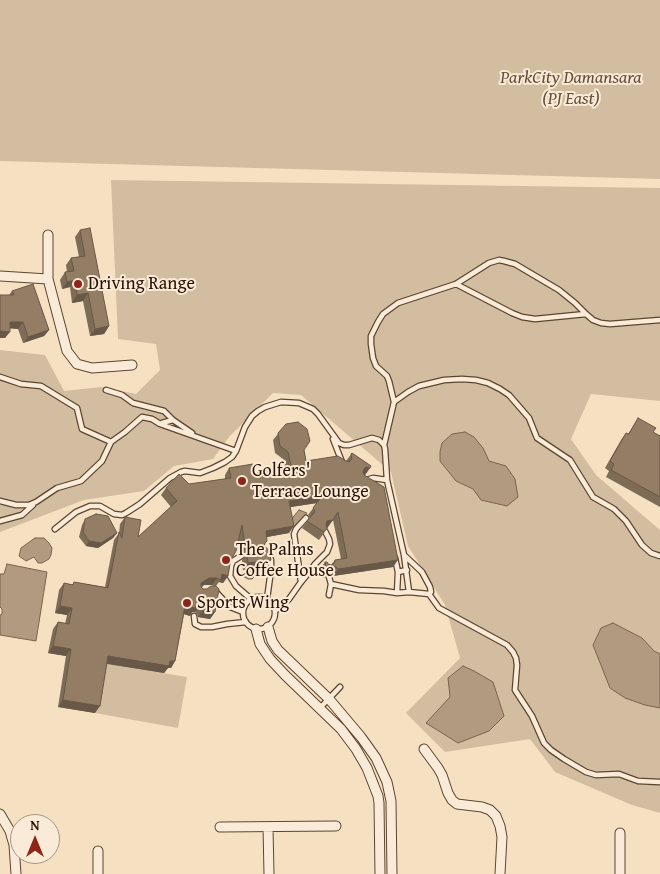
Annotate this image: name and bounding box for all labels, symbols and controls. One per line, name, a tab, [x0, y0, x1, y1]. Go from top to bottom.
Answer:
park label: ParkCity Damansara (PJ East)	[500, 67, 642, 110]
place label: Driving Range	[88, 273, 195, 295]
marker: Driving Range	[72, 278, 84, 290]
place label: Golfers' Terrace Lounge	[252, 460, 369, 502]
marker: Golfers' Terrace Lounge	[236, 475, 248, 487]
place label: The Palms Coffee House	[236, 539, 334, 582]
marker: The Palms Coffee House	[220, 554, 232, 566]
place label: Sports Wing	[197, 592, 289, 614]
marker: Sports Wing	[181, 597, 193, 609]
north arrow	[10, 814, 60, 864]
text: N	[30, 815, 40, 835]

